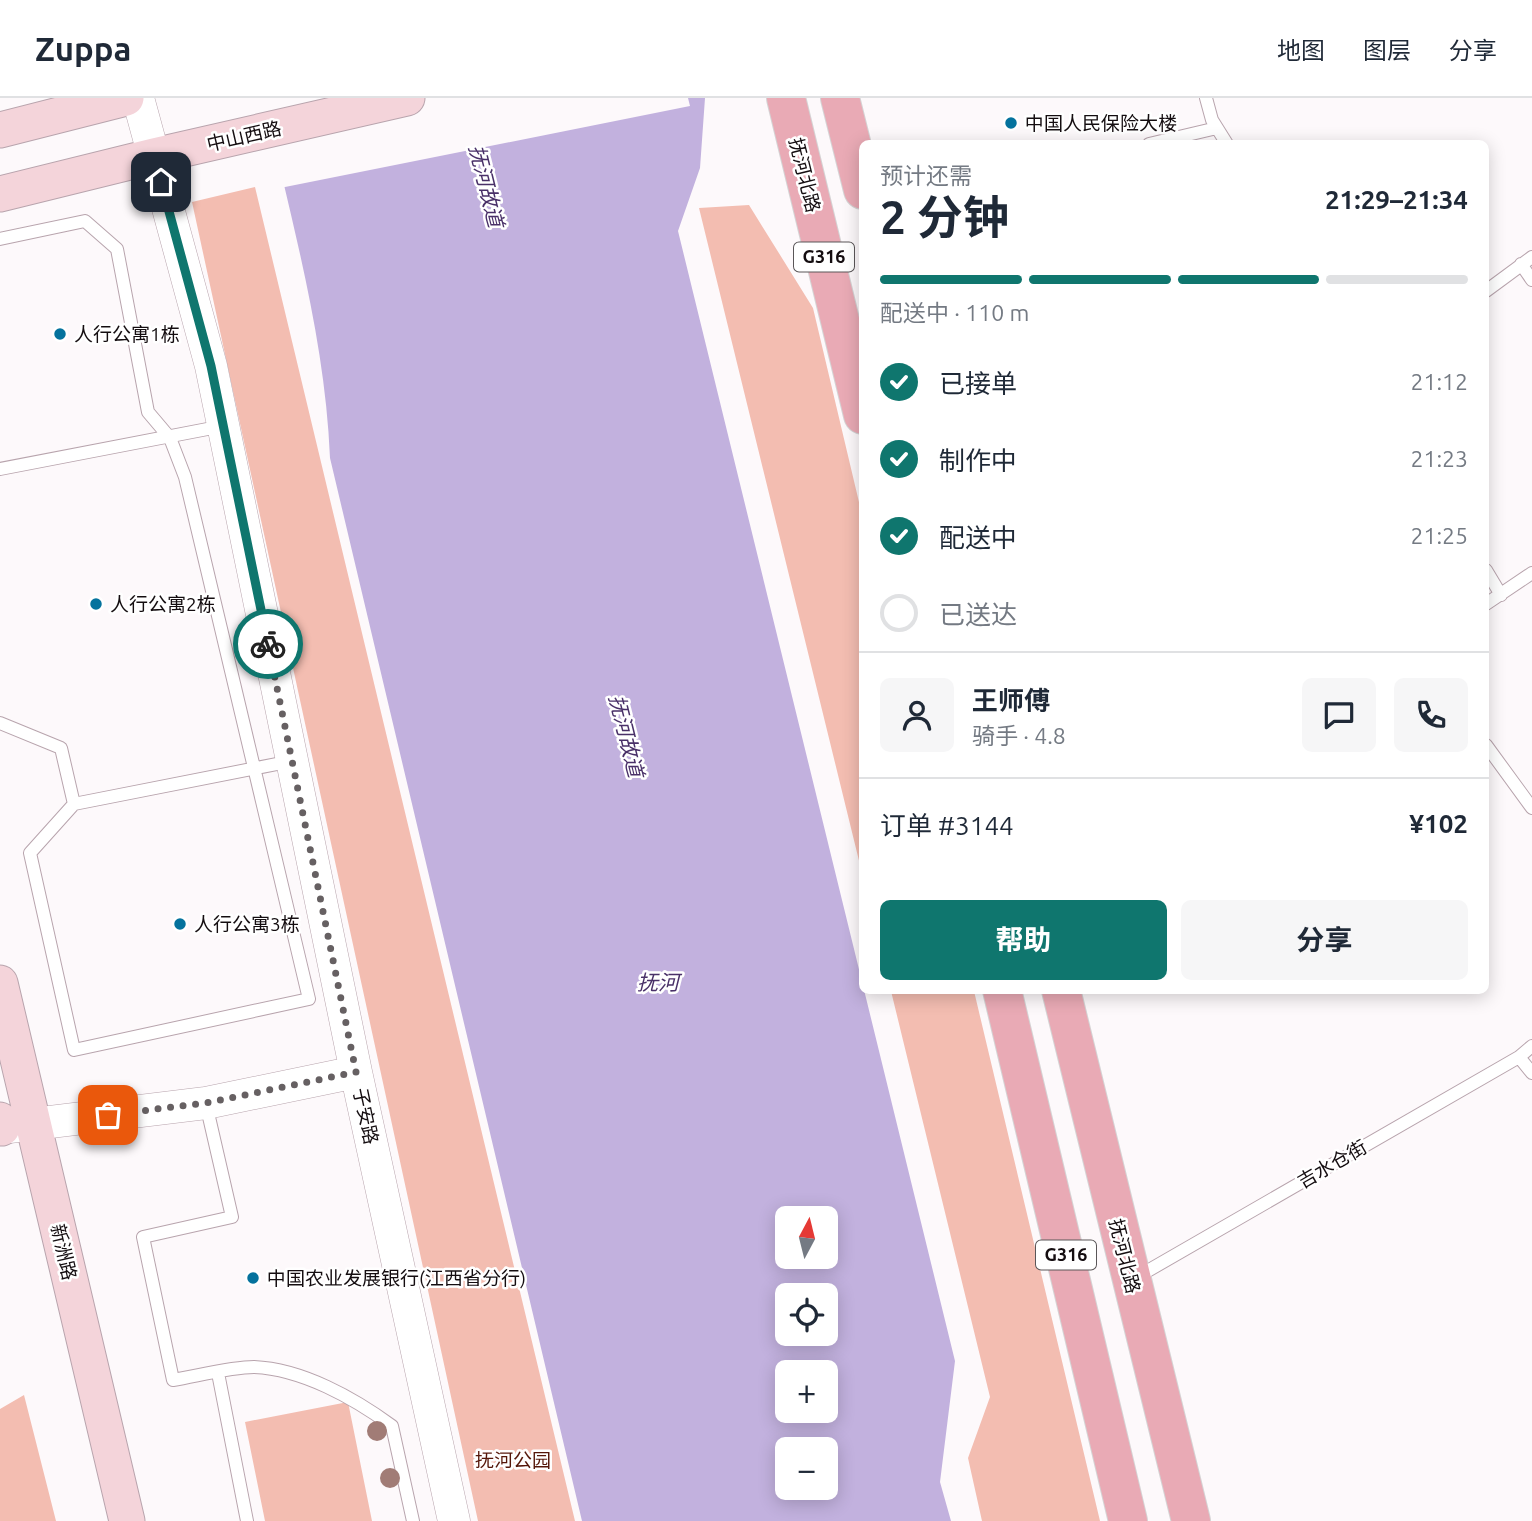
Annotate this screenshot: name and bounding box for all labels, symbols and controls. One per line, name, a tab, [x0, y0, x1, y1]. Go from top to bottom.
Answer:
text: Zuppa	[35, 30, 131, 67]
text: 地图	[1277, 37, 1325, 64]
text: 图层	[1363, 37, 1411, 64]
text: 分享	[1449, 37, 1497, 64]
place label: 中国人民保险大楼	[1025, 112, 1177, 134]
marker: 中国人民保险大楼	[1003, 115, 1019, 131]
street label: 中山西路	[204, 117, 284, 155]
street label: 抚河北路	[785, 135, 825, 215]
water label: 抚河故道	[465, 142, 510, 232]
pin	[131, 152, 191, 212]
icon: home	[142, 163, 180, 201]
text: 预计还需	[880, 163, 972, 188]
text: 21:29–21:34	[1325, 185, 1468, 214]
text: 2 分钟	[880, 191, 1009, 243]
road number: G316	[794, 242, 854, 272]
text: 配送中 · 110 m	[880, 300, 1029, 325]
place label: 人行公寓1栋	[74, 323, 180, 345]
marker: 人行公寓1栋	[52, 326, 68, 342]
icon: check	[880, 363, 918, 401]
text: 已接单	[939, 369, 1017, 398]
text: 21:12	[1410, 369, 1468, 394]
icon: check	[880, 440, 918, 478]
text: 制作中	[939, 446, 1017, 475]
text: 21:23	[1410, 446, 1468, 471]
icon: check	[880, 517, 918, 555]
text: 配送中	[939, 523, 1017, 552]
text: 21:25	[1410, 523, 1468, 548]
place label: 人行公寓2栋	[110, 593, 216, 615]
marker: 人行公寓2栋	[88, 596, 104, 612]
text: 已送达	[939, 600, 1017, 629]
courier	[233, 609, 303, 679]
icon: bike	[249, 625, 287, 663]
button: person	[880, 678, 954, 752]
button: chat	[1302, 678, 1376, 752]
button: phone	[1394, 678, 1468, 752]
text: 王师傅	[972, 686, 1050, 715]
water label: 抚河故道	[605, 692, 650, 782]
text: 骑手 · 4.8	[972, 723, 1066, 748]
text: ¥102	[1409, 809, 1468, 838]
text: 订单 #3144	[880, 811, 1014, 840]
button: 帮助	[880, 900, 1167, 980]
button: 分享	[1181, 900, 1468, 980]
place label: 人行公寓3栋	[194, 913, 300, 935]
marker: 人行公寓3栋	[172, 916, 188, 932]
water label: 抚河	[637, 970, 683, 994]
pin	[78, 1085, 138, 1145]
street label: 子安路	[349, 1086, 383, 1146]
icon: bag	[89, 1096, 127, 1134]
street label: 吉水仓街	[1294, 1135, 1370, 1193]
north arrow	[775, 1206, 838, 1269]
map controls	[775, 1206, 838, 1500]
street label: 抚河北路	[1105, 1216, 1145, 1296]
street label: 新洲路	[47, 1222, 81, 1282]
road number: G316	[1036, 1240, 1096, 1270]
place label: 中国农业发展银行(江西省分行)	[267, 1267, 526, 1289]
marker: 中国农业发展银行(江西省分行)	[245, 1270, 261, 1286]
button: locate	[775, 1283, 838, 1346]
button: +	[775, 1360, 838, 1423]
button: −	[775, 1437, 838, 1500]
park label: 抚河公园	[475, 1449, 551, 1471]

